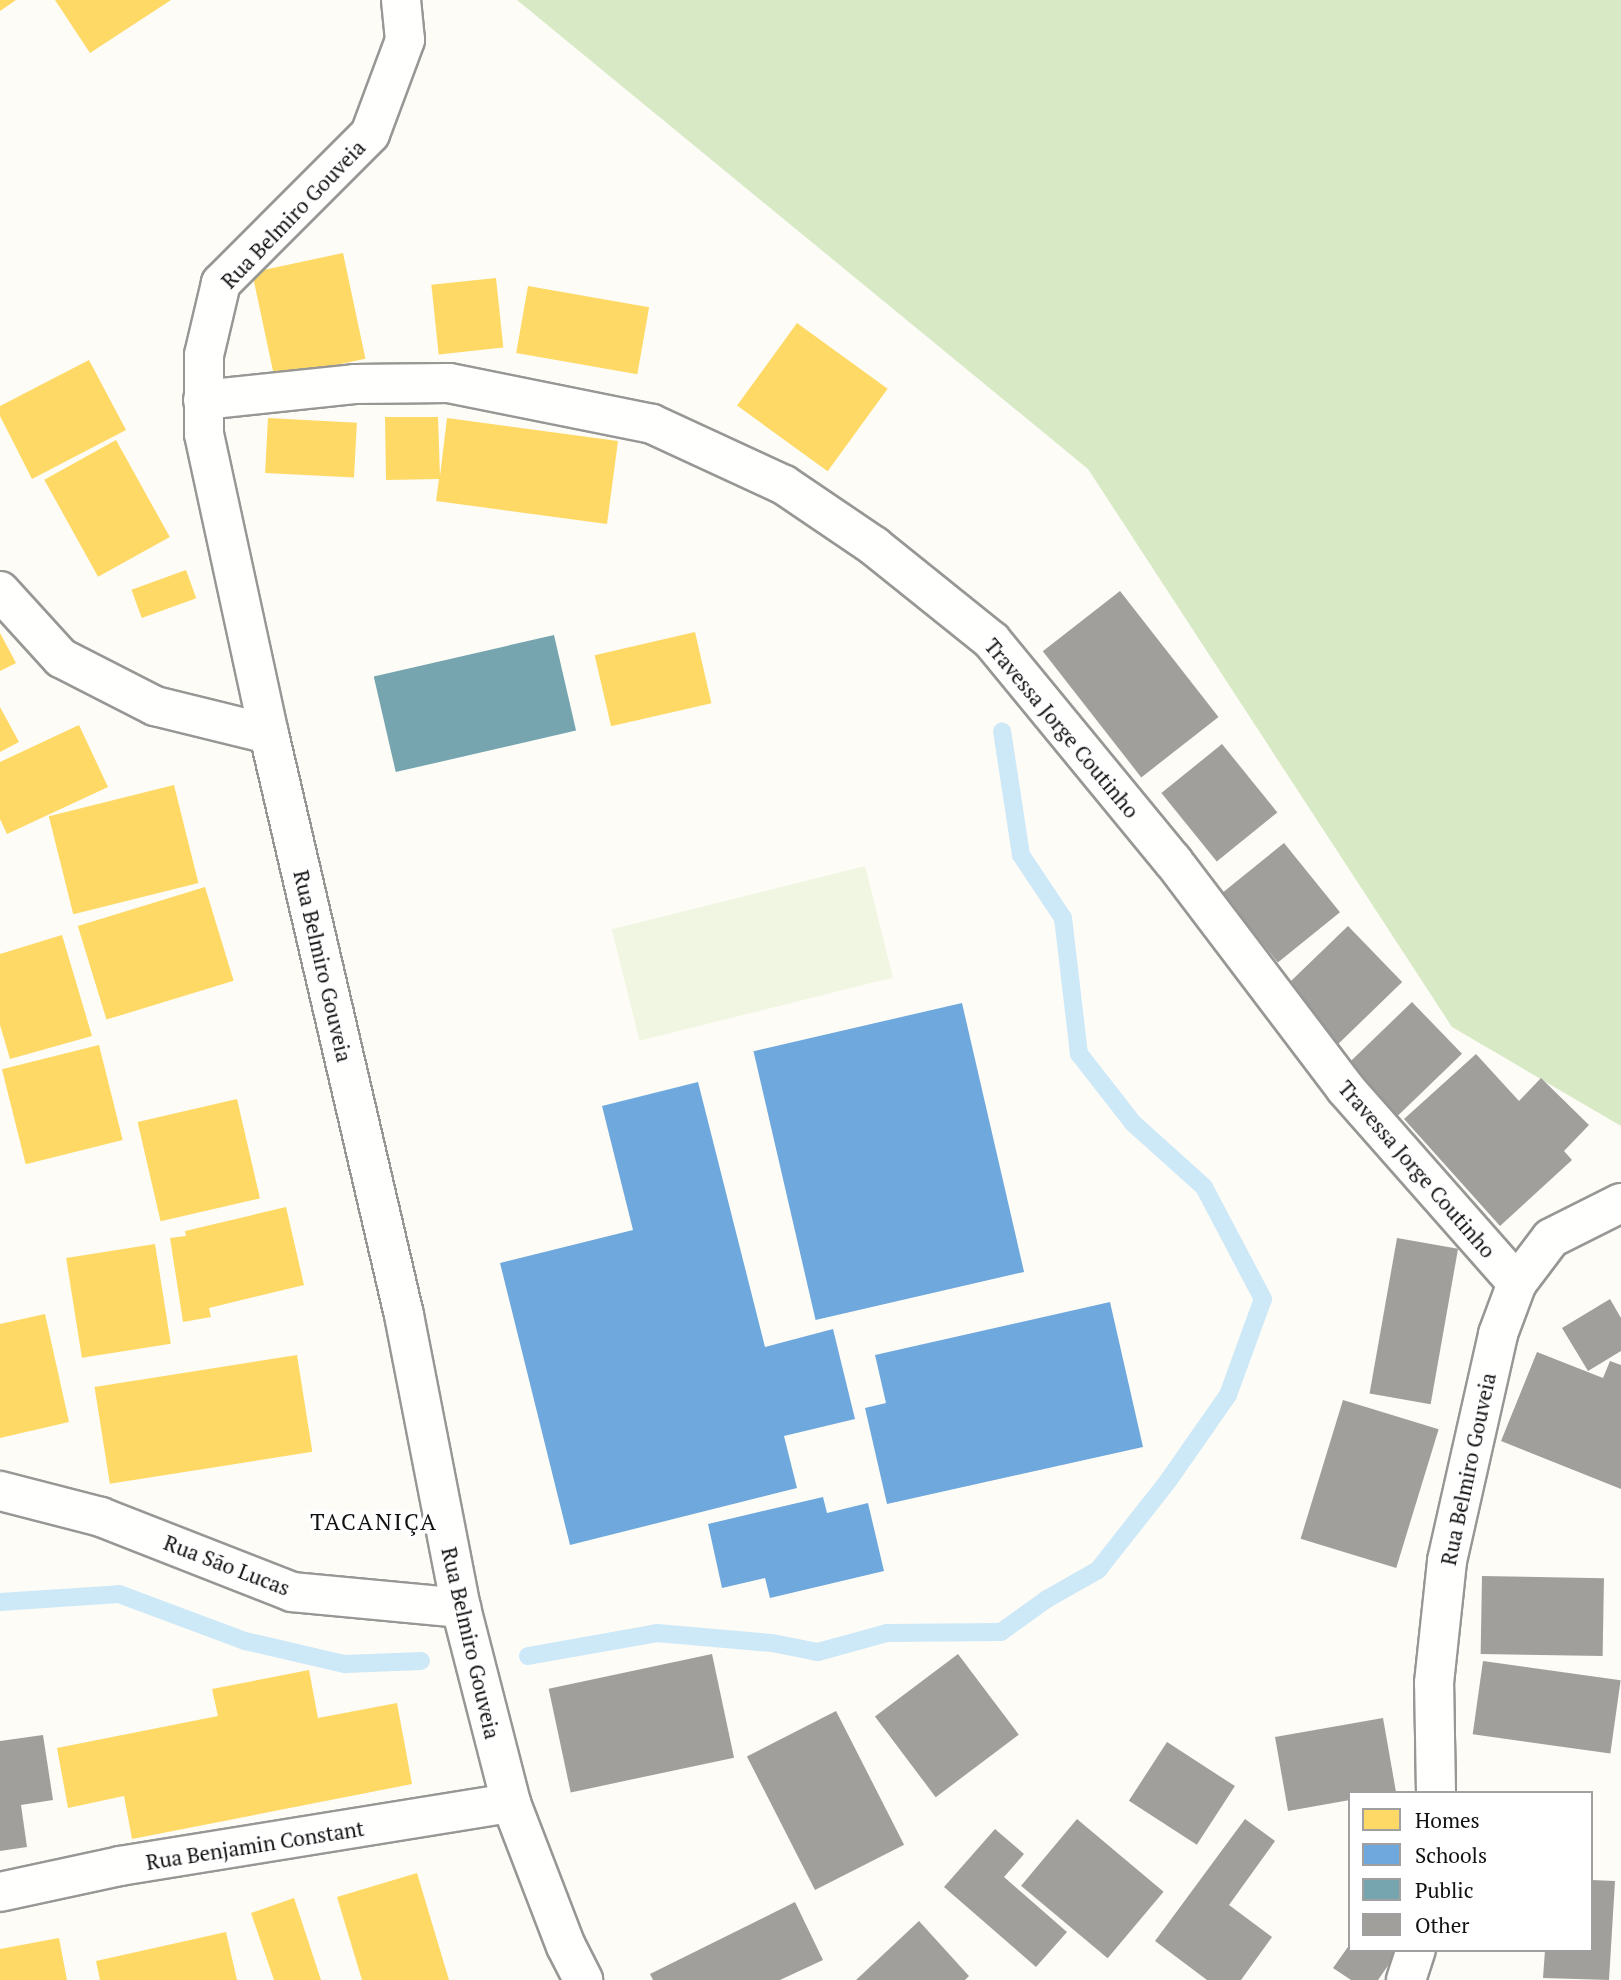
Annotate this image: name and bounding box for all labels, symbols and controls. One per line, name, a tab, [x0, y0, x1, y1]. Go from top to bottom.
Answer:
street label: Rua Belmiro Gouveia	[216, 135, 370, 293]
street label: Travessa Jorge Coutinho	[980, 633, 1144, 823]
street label: Rua Belmiro Gouveia	[289, 868, 357, 1064]
street label: Travessa Jorge Coutinho	[1333, 1075, 1501, 1263]
street label: Rua Belmiro Gouveia	[1435, 1371, 1501, 1567]
district label: TACANIÇA	[311, 1508, 437, 1536]
street label: Rua São Lucas	[161, 1529, 293, 1601]
street label: Rua Belmiro Gouveia	[437, 1545, 505, 1741]
legend	[1348, 1791, 1593, 1952]
text: Homes	[1415, 1806, 1480, 1834]
street label: Rua Benjamin Constant	[144, 1815, 366, 1875]
text: Schools	[1415, 1841, 1487, 1869]
text: Public	[1415, 1876, 1473, 1904]
text: Other	[1415, 1911, 1469, 1939]

